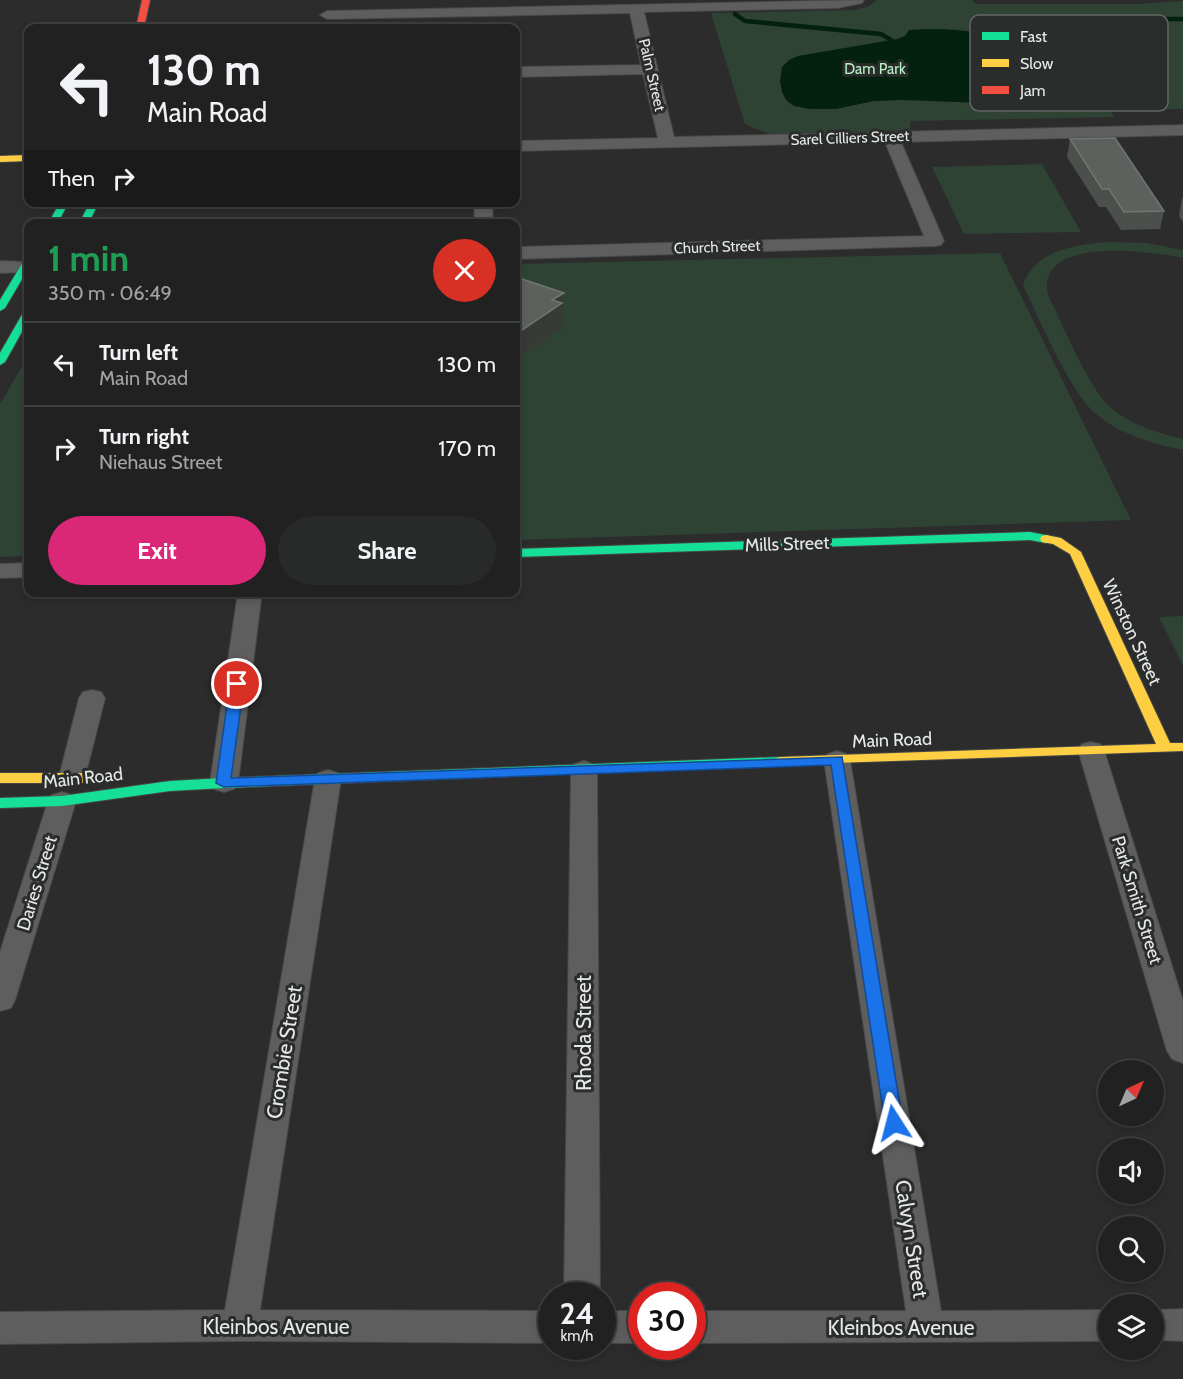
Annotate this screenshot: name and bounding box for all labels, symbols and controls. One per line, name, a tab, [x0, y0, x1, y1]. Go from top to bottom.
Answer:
legend	[970, 15, 1168, 111]
text: Fast	[1020, 27, 1048, 46]
street label: Palm Street	[635, 37, 669, 113]
text: 130 m	[147, 44, 261, 96]
icon: left	[48, 48, 126, 126]
text: Slow	[1020, 54, 1054, 73]
park label: Dam Park	[844, 60, 906, 78]
text: Jam	[1019, 81, 1046, 100]
text: Main Road	[147, 96, 267, 129]
street label: Sarel Cilliers Street	[790, 127, 910, 149]
icon: right	[107, 162, 140, 195]
text: Then	[48, 165, 95, 192]
text: 1 min	[48, 236, 129, 280]
street label: Church Street	[673, 236, 761, 258]
button: close	[433, 239, 496, 302]
text: 350 m · 06:49	[48, 281, 172, 305]
text: Turn left	[99, 339, 178, 366]
icon: left	[48, 348, 81, 381]
text: 130 m	[437, 351, 496, 378]
text: Main Road	[99, 366, 188, 390]
text: Turn right	[99, 423, 189, 450]
icon: right	[48, 432, 81, 465]
text: 170 m	[438, 435, 496, 462]
text: Niehaus Street	[99, 450, 222, 474]
button: Exit	[48, 516, 266, 585]
button: Share	[278, 516, 496, 585]
street label: Mills Street	[744, 532, 830, 556]
street label: Winston Street	[1098, 575, 1166, 689]
pin	[211, 658, 262, 709]
icon: arrive	[220, 667, 253, 700]
street label: Main Road	[852, 728, 932, 752]
street label: Main Road	[42, 763, 124, 793]
street label: Daries Street	[12, 833, 62, 933]
street label: Park Smith Street	[1107, 833, 1167, 967]
street label: Rhoda Street	[571, 975, 596, 1091]
street label: Crombie Street	[261, 984, 307, 1120]
north arrow	[1098, 1060, 1164, 1126]
map controls	[1098, 1060, 1164, 1360]
position arrow	[862, 1091, 926, 1155]
button: sound	[1098, 1138, 1164, 1204]
street label: Calvyn Street	[890, 1178, 934, 1300]
button: search	[1098, 1216, 1164, 1282]
speed limit sign: 30	[628, 1282, 706, 1360]
button: layers	[1098, 1294, 1164, 1360]
text: 24	[560, 1295, 594, 1332]
street label: Kleinbos Avenue	[203, 1314, 350, 1339]
street label: Kleinbos Avenue	[828, 1315, 975, 1340]
text: km/h	[561, 1327, 593, 1345]

